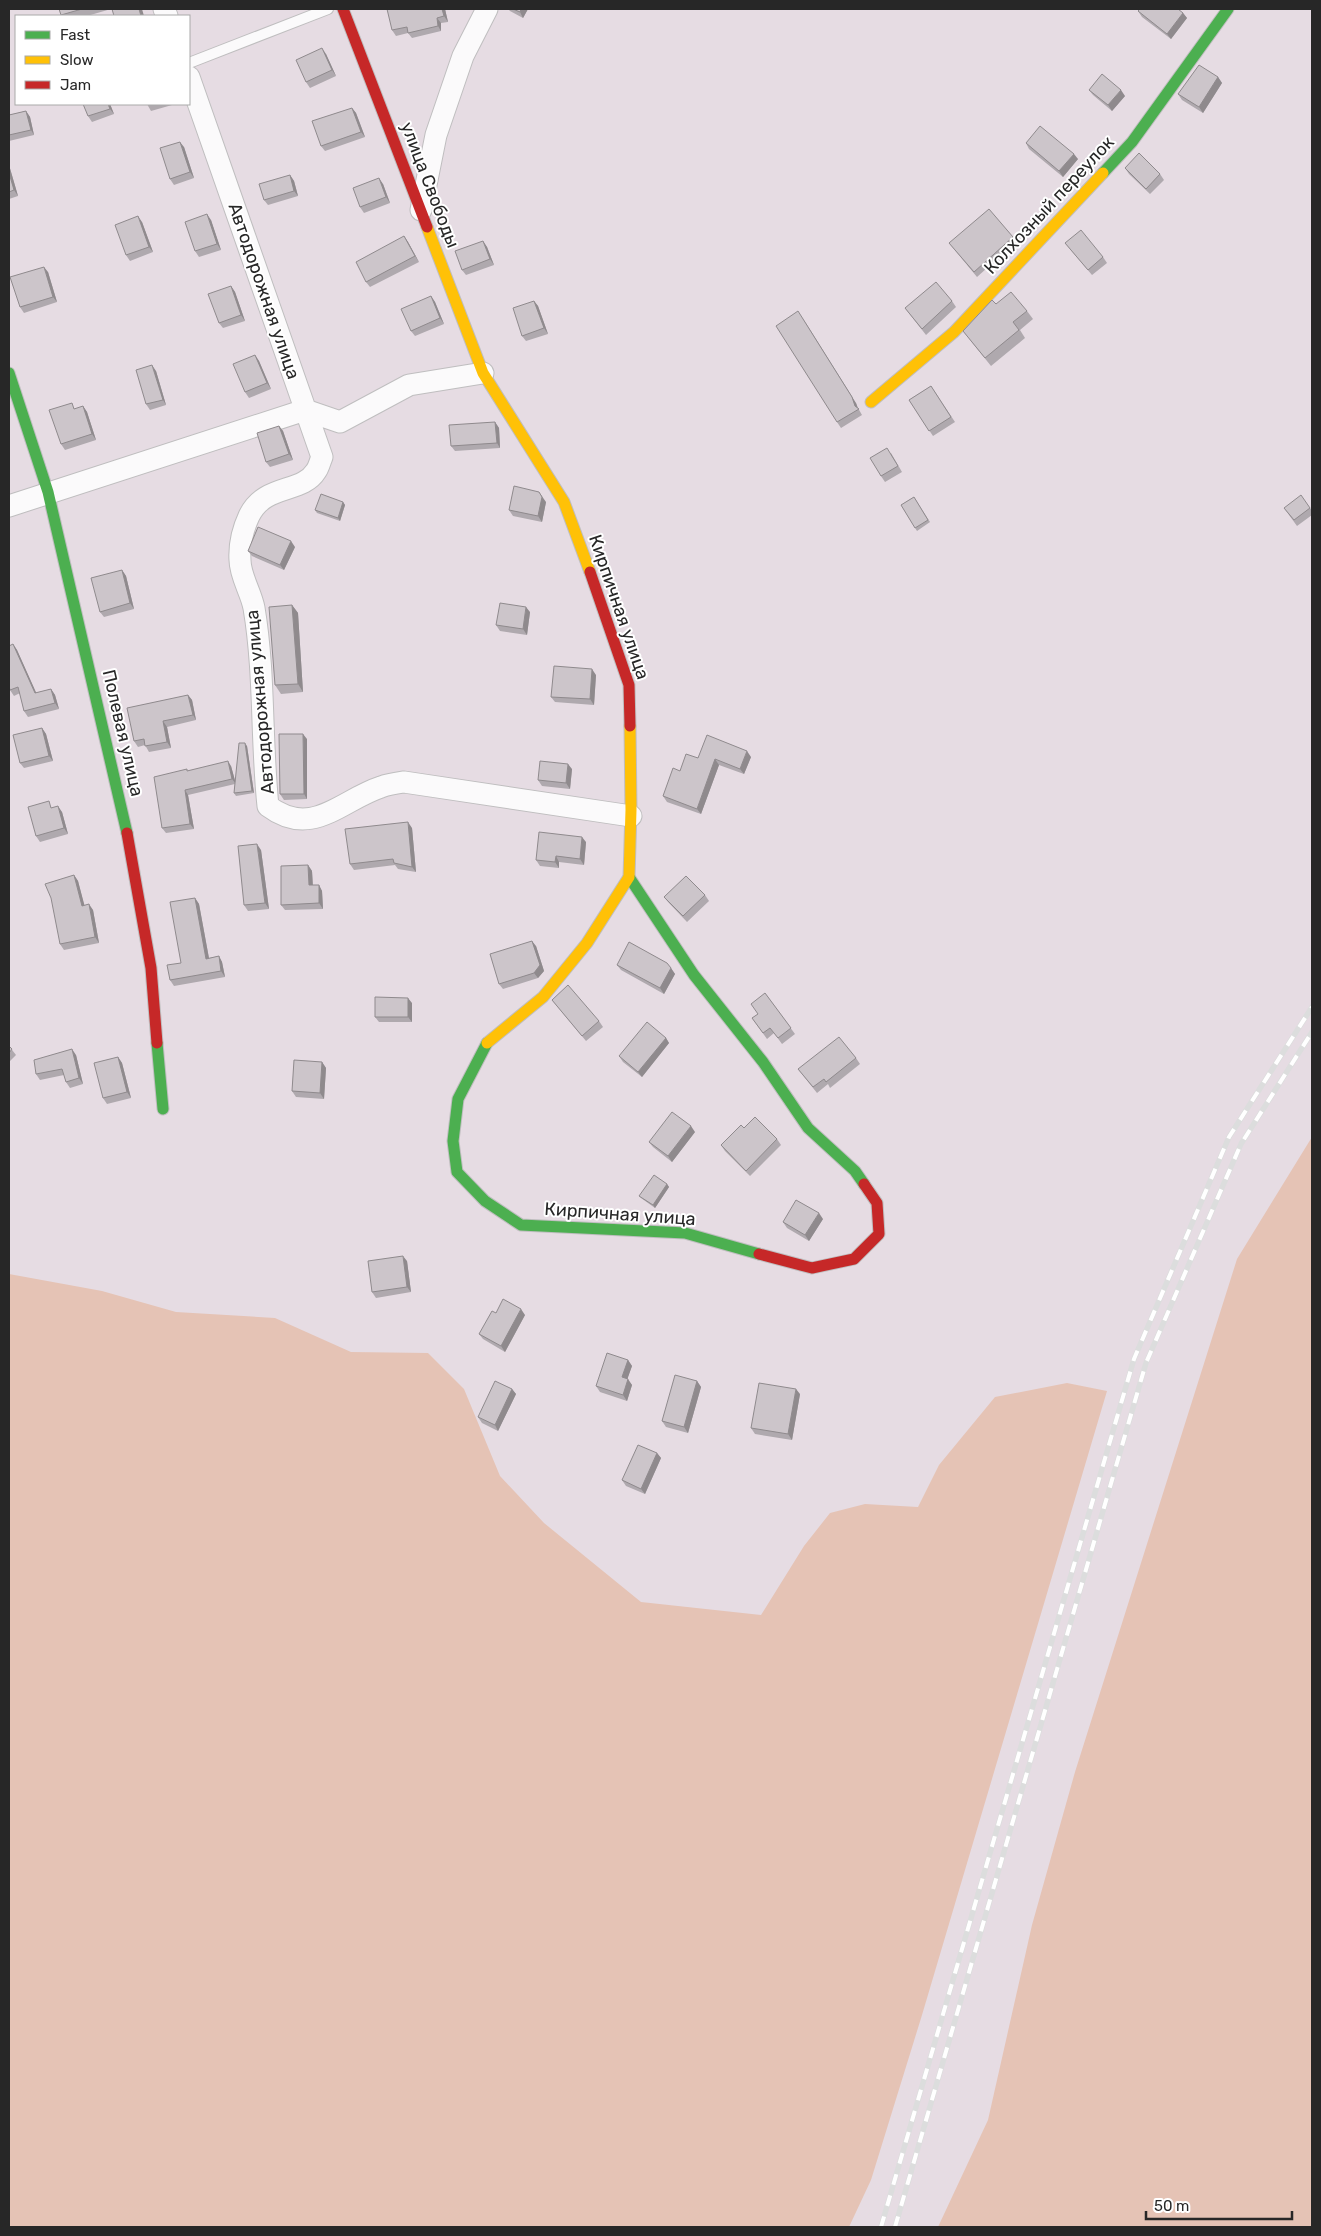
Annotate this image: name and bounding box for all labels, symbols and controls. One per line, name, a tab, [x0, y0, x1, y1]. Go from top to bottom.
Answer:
legend	[15, 15, 190, 105]
text: Fast	[60, 26, 90, 44]
text: Slow	[60, 51, 93, 69]
text: Jam	[60, 76, 91, 94]
street label: улица Свободы	[396, 119, 464, 251]
street label: Колхозный переулок	[979, 131, 1119, 279]
street label: Автодорожная улица	[223, 200, 305, 382]
street label: Кирпичная улица	[584, 532, 654, 682]
street label: Автодорожная улица	[241, 609, 279, 795]
street label: Полевая улица	[98, 667, 148, 799]
street label: Кирпичная улица	[544, 1198, 696, 1230]
scale bar	[1146, 2188, 1292, 2220]
text: 50 m	[1154, 2197, 1189, 2215]

